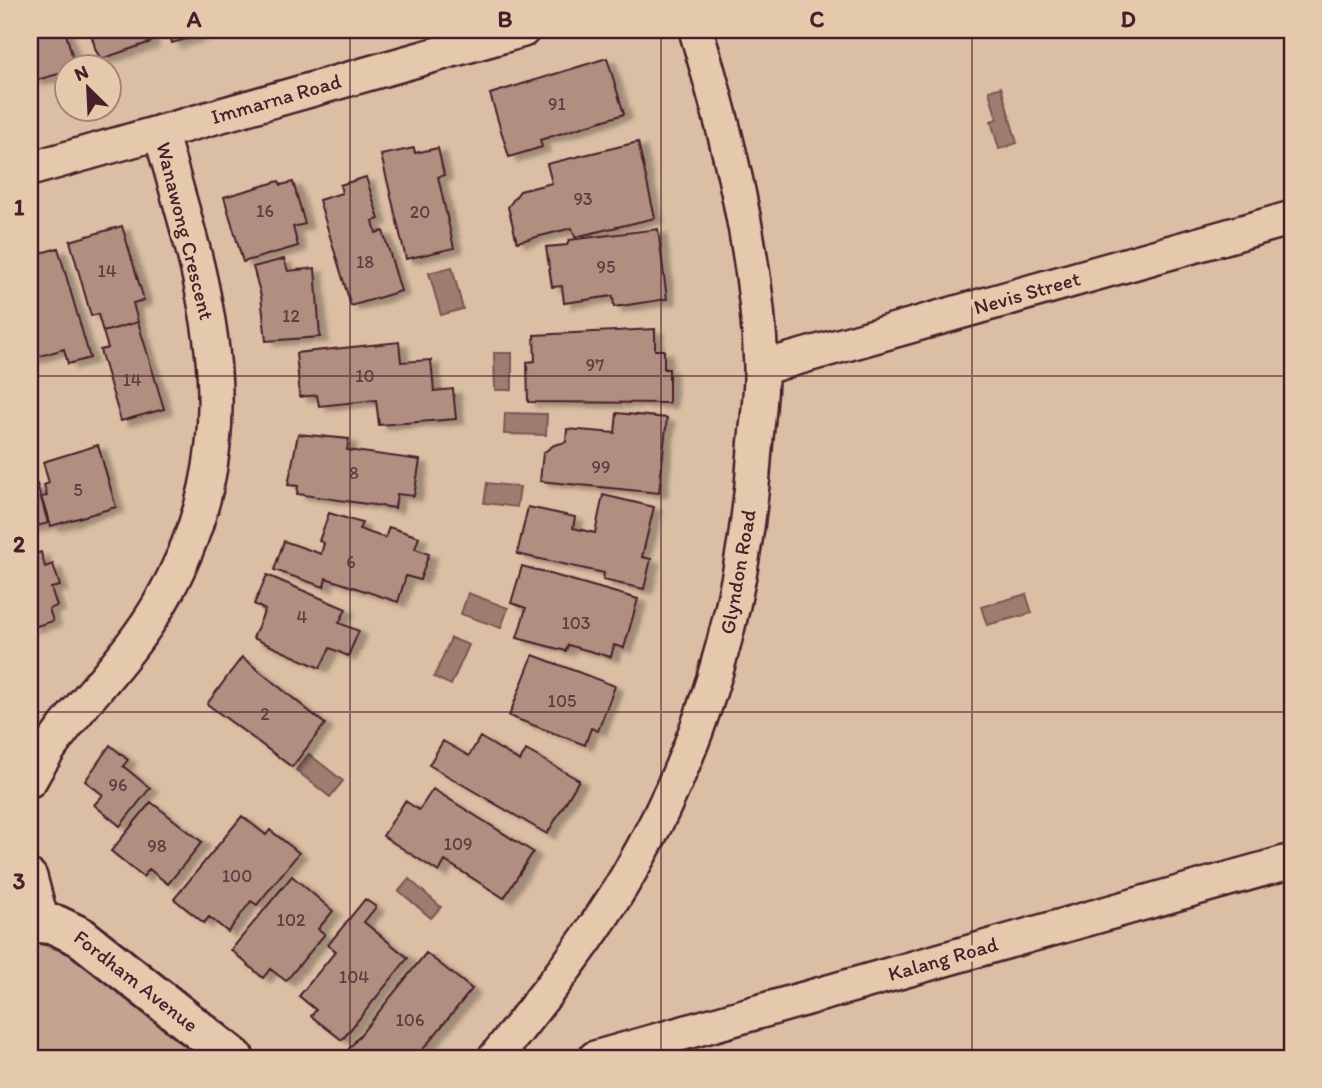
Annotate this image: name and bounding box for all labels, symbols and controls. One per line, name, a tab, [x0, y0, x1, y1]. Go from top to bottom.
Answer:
text: A	[186, 5, 202, 33]
text: B	[498, 5, 513, 33]
text: C	[810, 5, 825, 33]
text: D	[1120, 5, 1136, 33]
north arrow	[52, 52, 122, 122]
text: N	[71, 60, 92, 86]
street label: Immarna Road	[208, 68, 344, 129]
house number: 91	[548, 93, 566, 115]
street label: Wanawong Crescent	[151, 139, 220, 323]
house number: 93	[573, 188, 593, 210]
text: 1	[14, 193, 25, 221]
house number: 16	[256, 200, 274, 222]
house number: 20	[410, 201, 430, 223]
house number: 18	[356, 251, 374, 273]
house number: 95	[597, 256, 615, 278]
house number: 14	[97, 260, 117, 282]
street label: Nevis Street	[971, 265, 1083, 320]
house number: 12	[282, 305, 300, 327]
house number: 97	[586, 354, 604, 376]
house number: 10	[355, 365, 375, 387]
house number: 14	[122, 369, 142, 391]
house number: 99	[592, 456, 610, 478]
house number: 8	[349, 462, 359, 484]
house number: 5	[73, 479, 83, 501]
street label: Glyndon Road	[714, 507, 761, 636]
text: 2	[13, 530, 26, 558]
house number: 6	[346, 551, 356, 573]
house number: 4	[297, 606, 308, 628]
house number: 103	[561, 612, 591, 634]
house number: 105	[548, 690, 576, 712]
house number: 2	[260, 703, 270, 725]
house number: 96	[109, 774, 127, 796]
house number: 109	[444, 833, 472, 855]
house number: 98	[147, 835, 167, 857]
house number: 100	[222, 865, 252, 887]
text: 3	[13, 867, 26, 895]
house number: 102	[277, 909, 306, 931]
street label: Fordham Avenue	[69, 924, 204, 1037]
street label: Kalang Road	[885, 931, 1001, 986]
house number: 104	[339, 966, 369, 988]
house number: 106	[396, 1009, 424, 1031]

